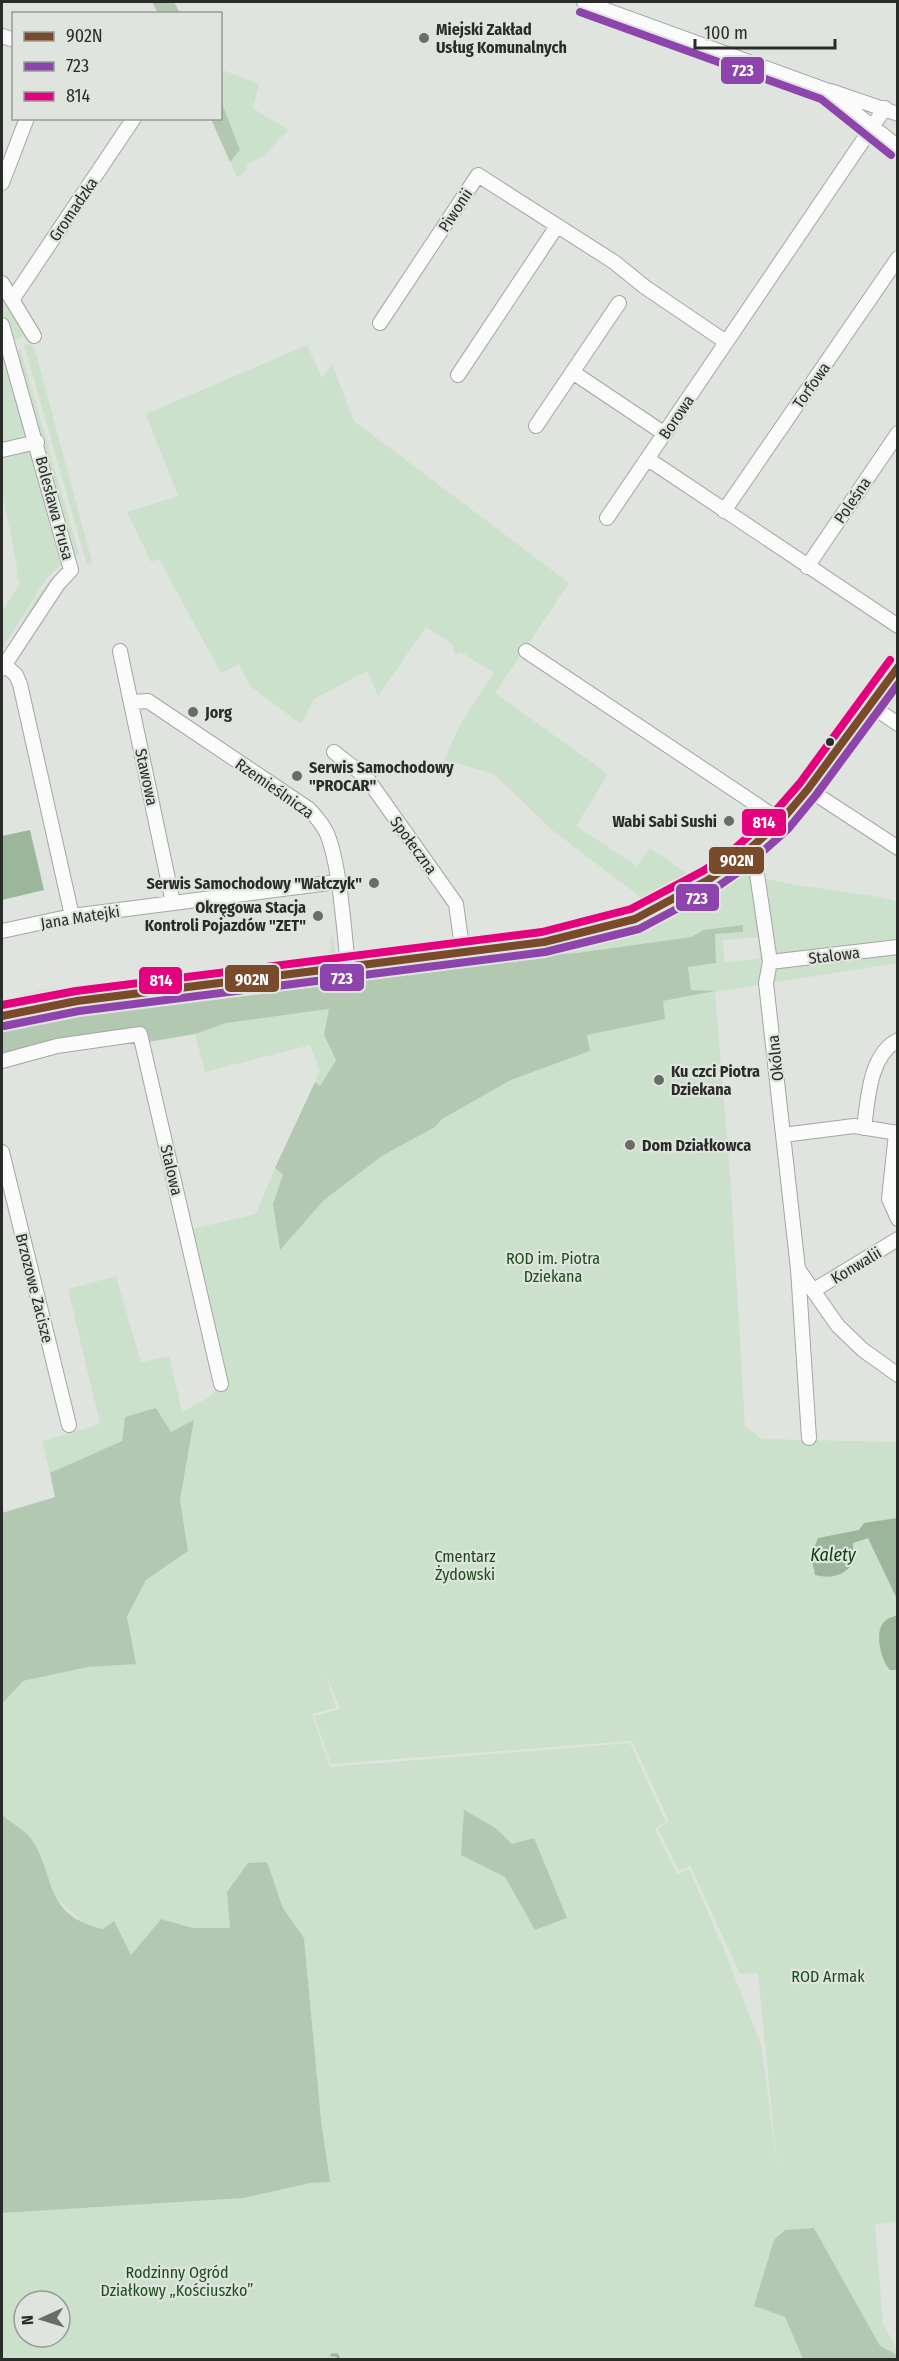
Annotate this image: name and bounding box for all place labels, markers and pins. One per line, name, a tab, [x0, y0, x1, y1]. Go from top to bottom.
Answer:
place label: Miejski Zakład Usług Komunalnych	[436, 20, 567, 57]
marker: Miejski Zakład Usług Komunalnych	[417, 31, 431, 45]
place label: Jorg	[204, 703, 232, 722]
marker: Jorg	[186, 705, 200, 719]
unlabelled marker	[824, 736, 836, 748]
place label: Serwis Samochodowy "PROCAR"	[309, 758, 454, 795]
marker: Serwis Samochodowy "PROCAR"	[290, 769, 304, 783]
place label: Wabi Sabi Sushi	[612, 812, 717, 831]
marker: Wabi Sabi Sushi	[722, 814, 736, 828]
place label: Serwis Samochodowy "Wałczyk"	[146, 874, 362, 893]
marker: Serwis Samochodowy "Wałczyk"	[367, 876, 381, 890]
place label: Okręgowa Stacja Kontroli Pojazdów "ZET"	[145, 898, 306, 935]
marker: Okręgowa Stacja Kontroli Pojazdów "ZET"	[311, 909, 325, 923]
place label: Ku czci Piotra Dziekana	[671, 1062, 760, 1099]
marker: Ku czci Piotra Dziekana	[652, 1073, 666, 1087]
place label: Dom Działkowca	[642, 1136, 751, 1155]
marker: Dom Działkowca	[623, 1138, 637, 1152]

